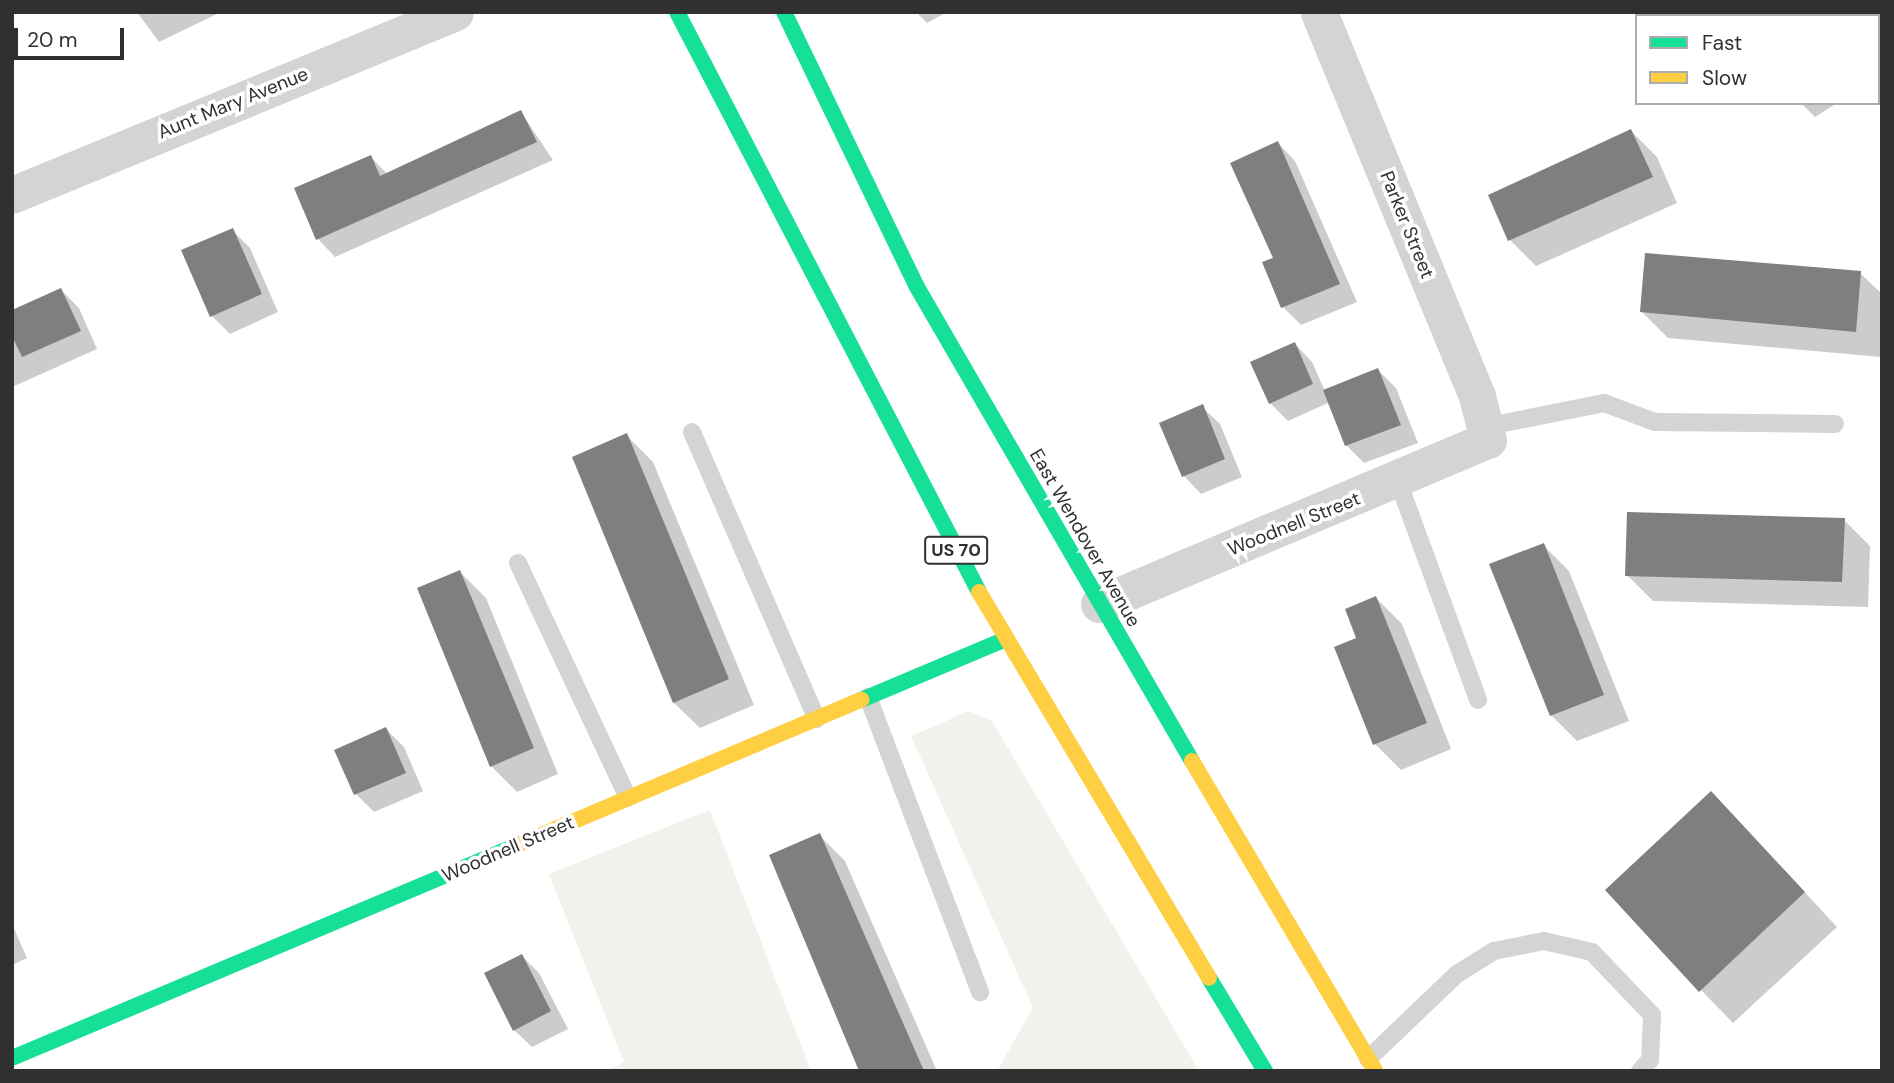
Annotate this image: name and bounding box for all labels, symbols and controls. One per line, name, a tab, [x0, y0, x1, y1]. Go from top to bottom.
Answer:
scale bar	[18, 14, 128, 58]
legend	[1635, 14, 1880, 105]
text: 20 m	[27, 26, 78, 54]
text: Fast	[1702, 29, 1742, 57]
street label: Aunt Mary Avenue	[154, 62, 312, 144]
text: Slow	[1702, 64, 1747, 92]
street label: Parker Street	[1375, 168, 1439, 282]
street label: East Wendover Avenue	[1025, 445, 1145, 631]
street label: Woodnell Street	[1224, 487, 1364, 561]
road number: US 70	[923, 536, 989, 564]
street label: Woodnell Street	[439, 811, 577, 887]

